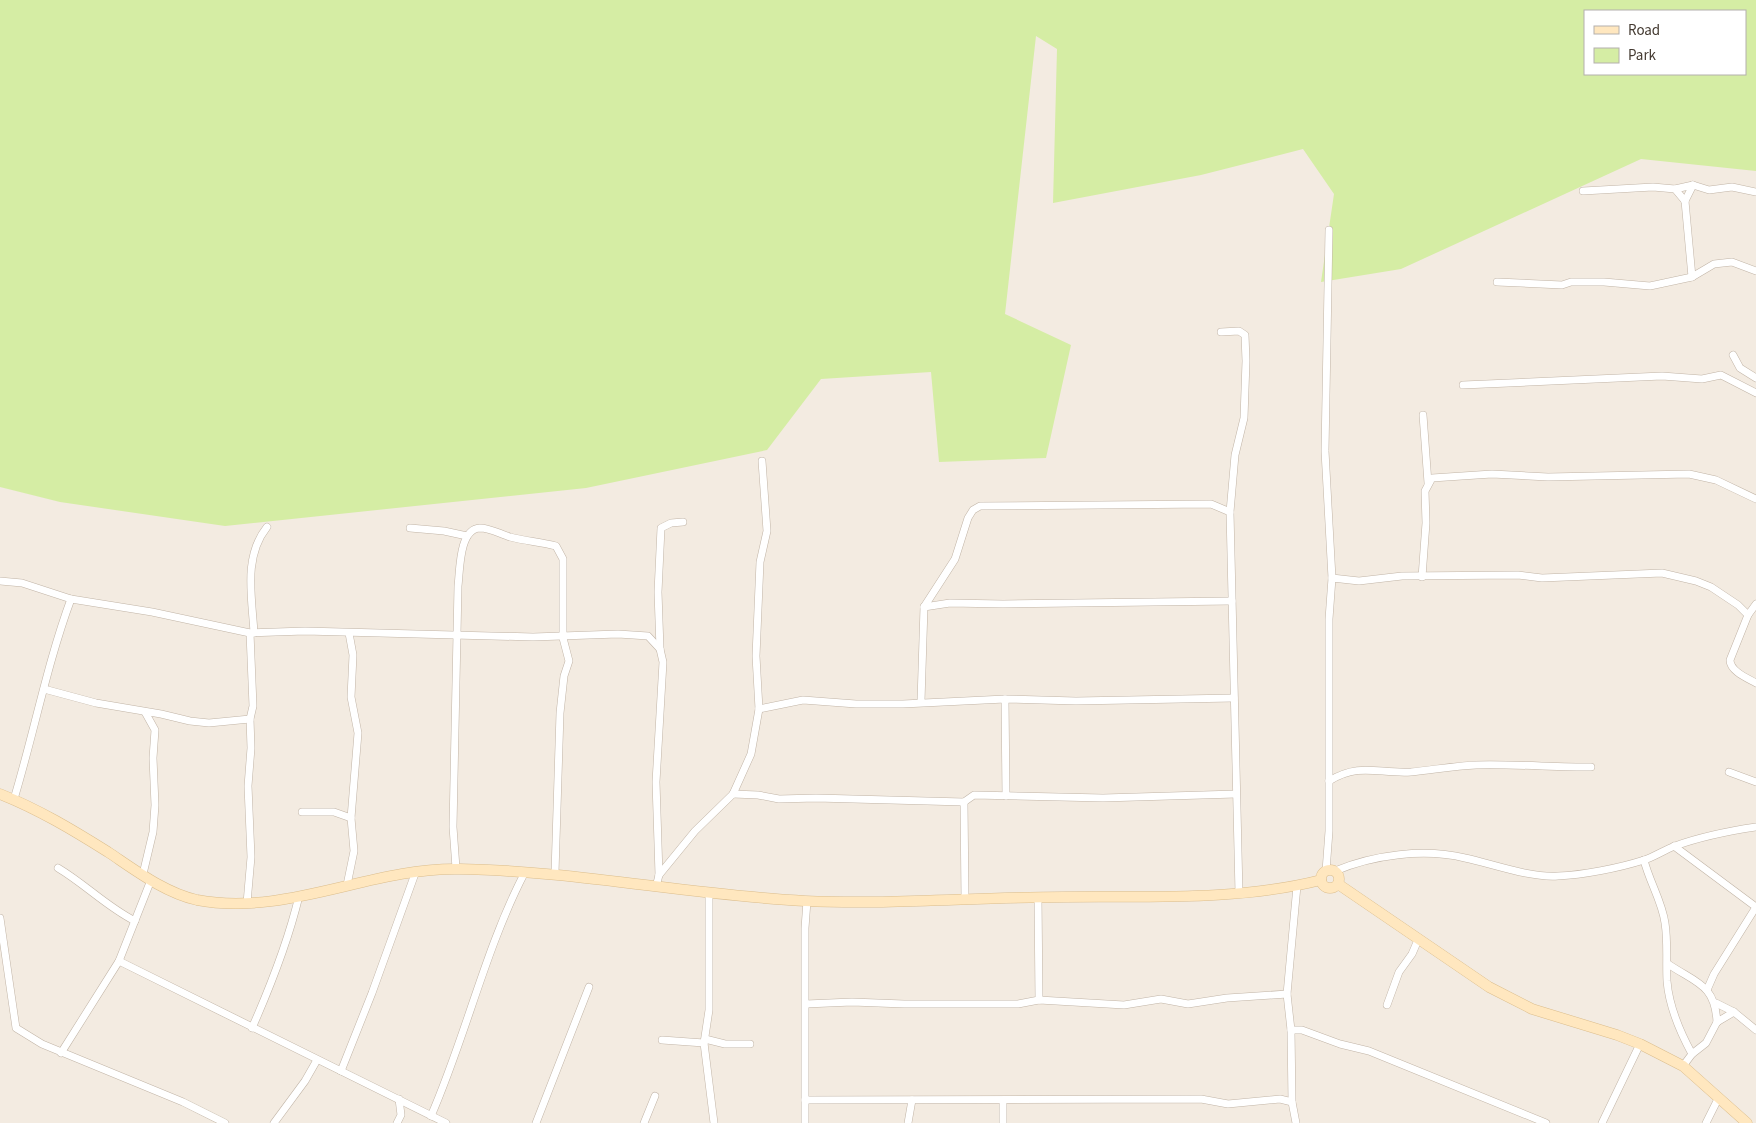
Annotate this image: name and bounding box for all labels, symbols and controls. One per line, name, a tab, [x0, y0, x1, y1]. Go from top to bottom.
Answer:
legend	[1584, 10, 1746, 75]
text: Road	[1628, 20, 1660, 41]
text: Park	[1628, 45, 1657, 66]

